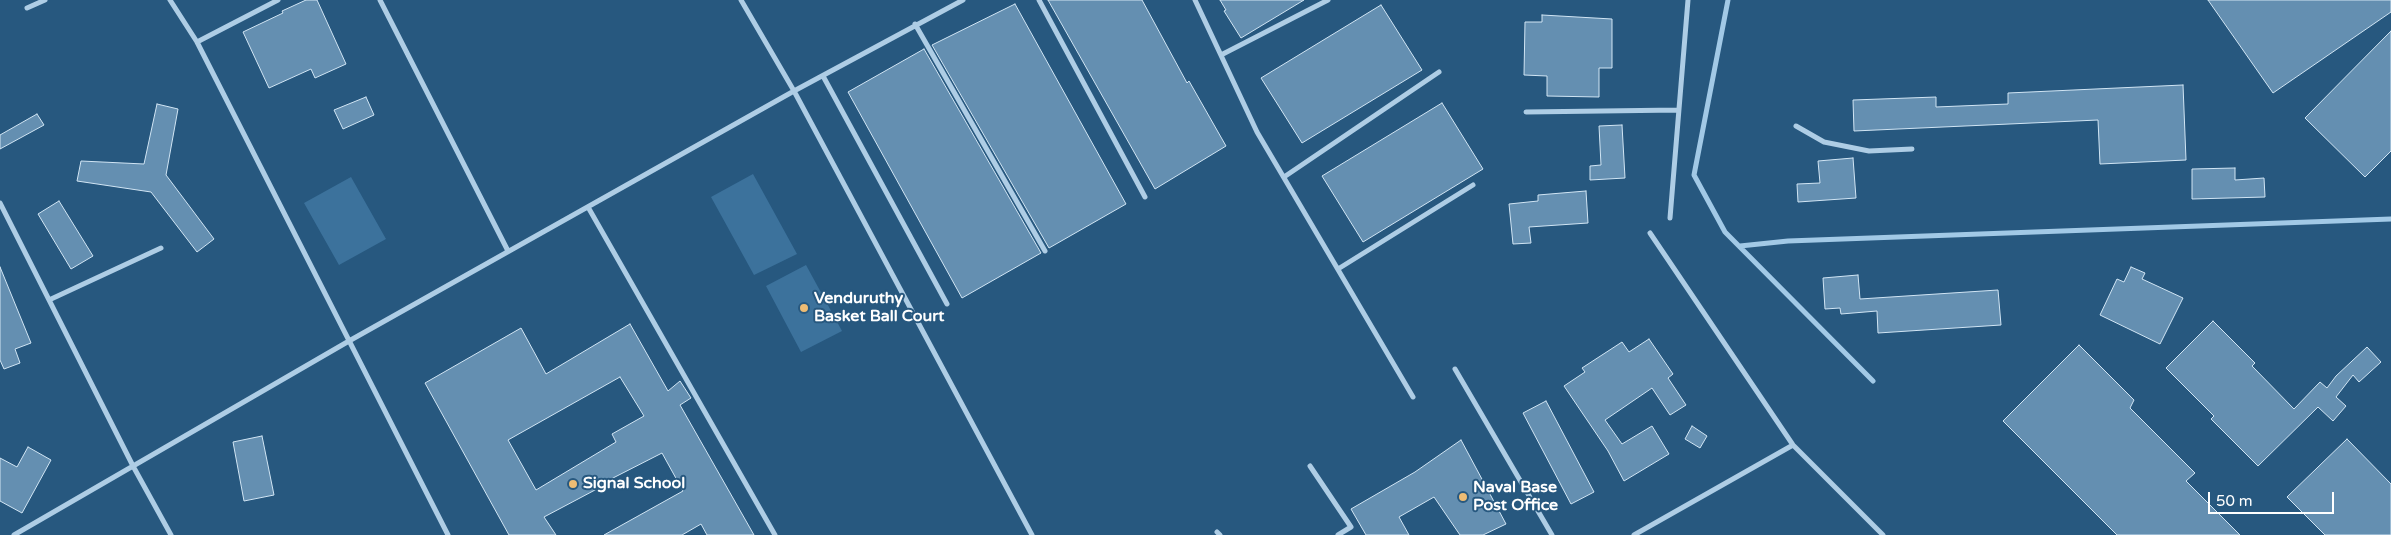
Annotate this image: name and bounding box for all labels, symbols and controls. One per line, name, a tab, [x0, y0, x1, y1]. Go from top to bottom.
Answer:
place label: Venduruthy Basket Ball Court	[814, 289, 944, 327]
marker: Venduruthy Basket Ball Court	[798, 302, 810, 314]
place label: Signal School	[583, 474, 685, 494]
marker: Signal School	[567, 478, 579, 490]
place label: Naval Base Post Office	[1473, 478, 1558, 516]
scale bar	[2211, 482, 2337, 514]
marker: Naval Base Post Office	[1457, 491, 1469, 503]
text: 50 m	[2216, 492, 2253, 510]

